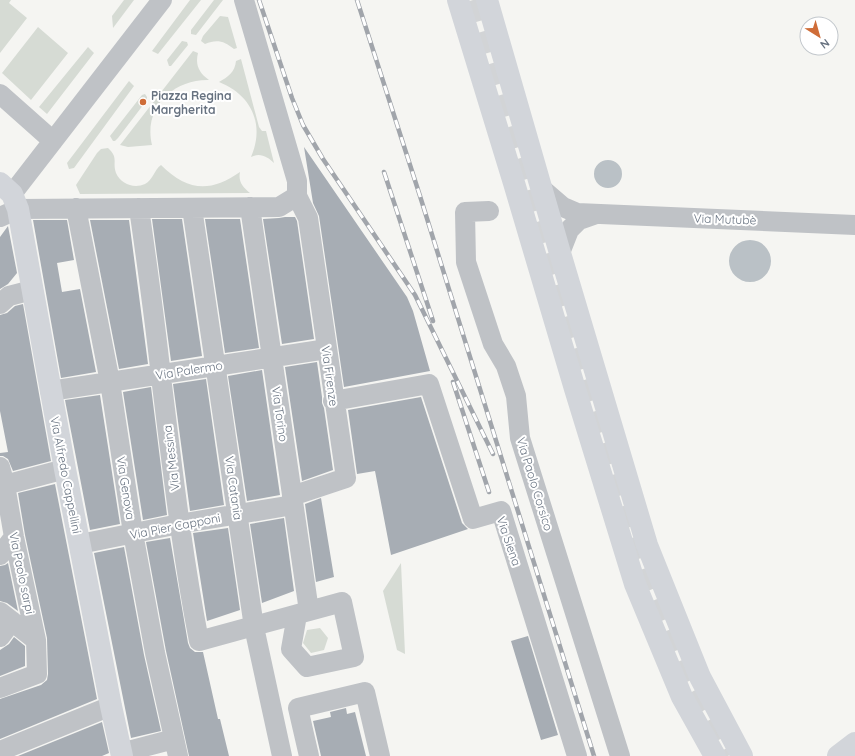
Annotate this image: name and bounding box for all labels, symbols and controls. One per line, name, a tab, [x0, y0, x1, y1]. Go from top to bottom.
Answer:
north arrow	[799, 16, 839, 56]
text: N	[818, 36, 832, 52]
place label: Piazza Regina Margherita	[151, 88, 232, 117]
marker: Piazza Regina Margherita	[138, 97, 148, 107]
street label: Via Mutubè	[693, 210, 757, 228]
street label: Via Firenze	[318, 345, 342, 407]
street label: Via Palermo	[154, 357, 224, 383]
street label: Via Torino	[269, 385, 291, 443]
street label: Via Alfredo Cappellini	[47, 415, 85, 535]
street label: Via Messina	[160, 424, 182, 492]
street label: Via Paolo Corsico	[514, 435, 556, 533]
street label: Via Genova	[114, 455, 138, 521]
street label: Via Catania	[222, 455, 246, 521]
street label: Via Pier Capponi	[128, 510, 222, 542]
street label: Via Siena	[494, 514, 524, 568]
street label: Via Paolo sarpi	[6, 531, 38, 615]

